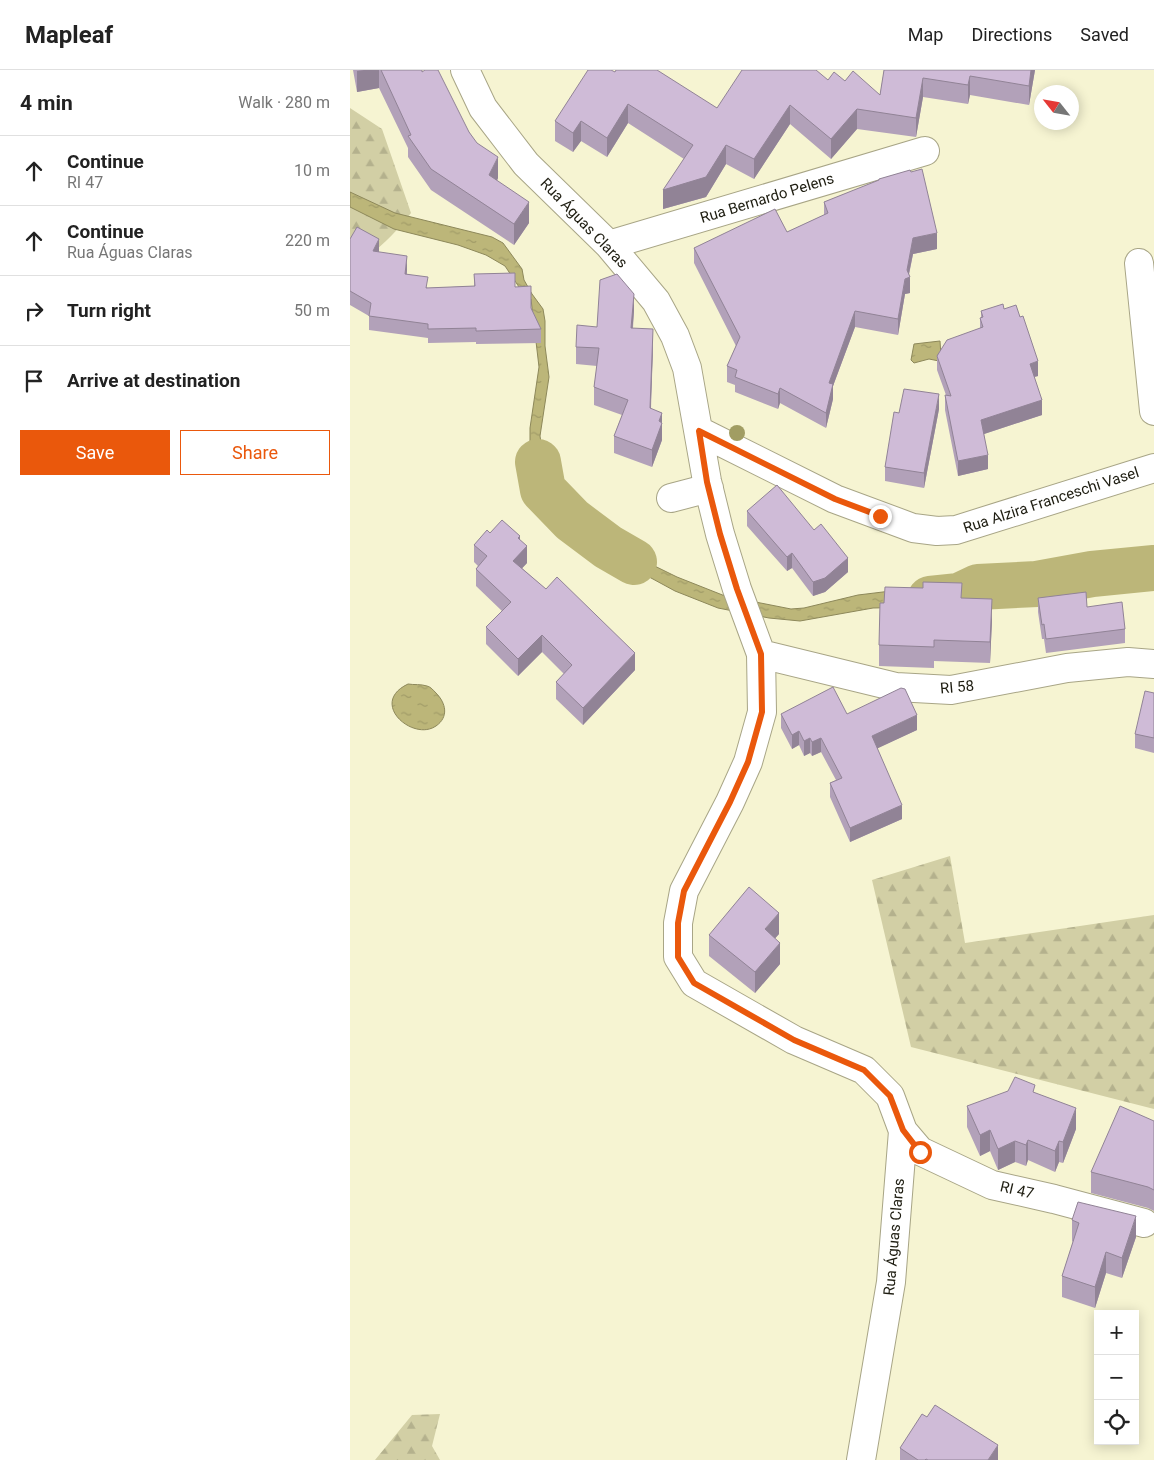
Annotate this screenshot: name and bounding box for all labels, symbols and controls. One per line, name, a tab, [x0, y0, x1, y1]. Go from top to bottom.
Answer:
text: Mapleaf	[25, 21, 113, 49]
text: Map	[908, 24, 943, 45]
text: Directions	[971, 24, 1052, 45]
text: Saved	[1080, 24, 1129, 45]
north arrow	[1034, 85, 1079, 130]
text: 4 min	[20, 91, 73, 115]
text: Walk · 280 m	[238, 93, 330, 112]
text: Continue	[67, 150, 144, 173]
icon: ahead	[20, 157, 48, 185]
text: 10 m	[294, 161, 330, 180]
street label: Rua Bernardo Pelens	[698, 169, 836, 227]
text: RI 47	[67, 173, 103, 192]
street label: Rua Águas Claras	[537, 174, 631, 272]
text: Continue	[67, 220, 144, 243]
icon: ahead	[20, 227, 48, 255]
text: 220 m	[285, 231, 330, 250]
text: Rua Águas Claras	[67, 243, 193, 262]
icon: right	[20, 297, 48, 325]
text: Turn right	[67, 299, 151, 322]
text: 50 m	[294, 301, 330, 320]
icon: arrive	[20, 367, 48, 395]
text: Arrive at destination	[67, 369, 240, 392]
button: Save	[20, 430, 170, 475]
button: Share	[180, 430, 330, 475]
street label: Rua Alzira Franceschi Vasel	[961, 463, 1141, 537]
route end	[869, 505, 892, 528]
street label: RI 58	[939, 677, 975, 697]
route start	[909, 1141, 932, 1164]
street label: RI 47	[998, 1177, 1036, 1203]
street label: Rua Águas Claras	[880, 1178, 908, 1296]
map controls	[1094, 1310, 1139, 1445]
button: +	[1094, 1310, 1139, 1355]
button: −	[1094, 1355, 1139, 1400]
button: locate	[1094, 1400, 1139, 1445]

